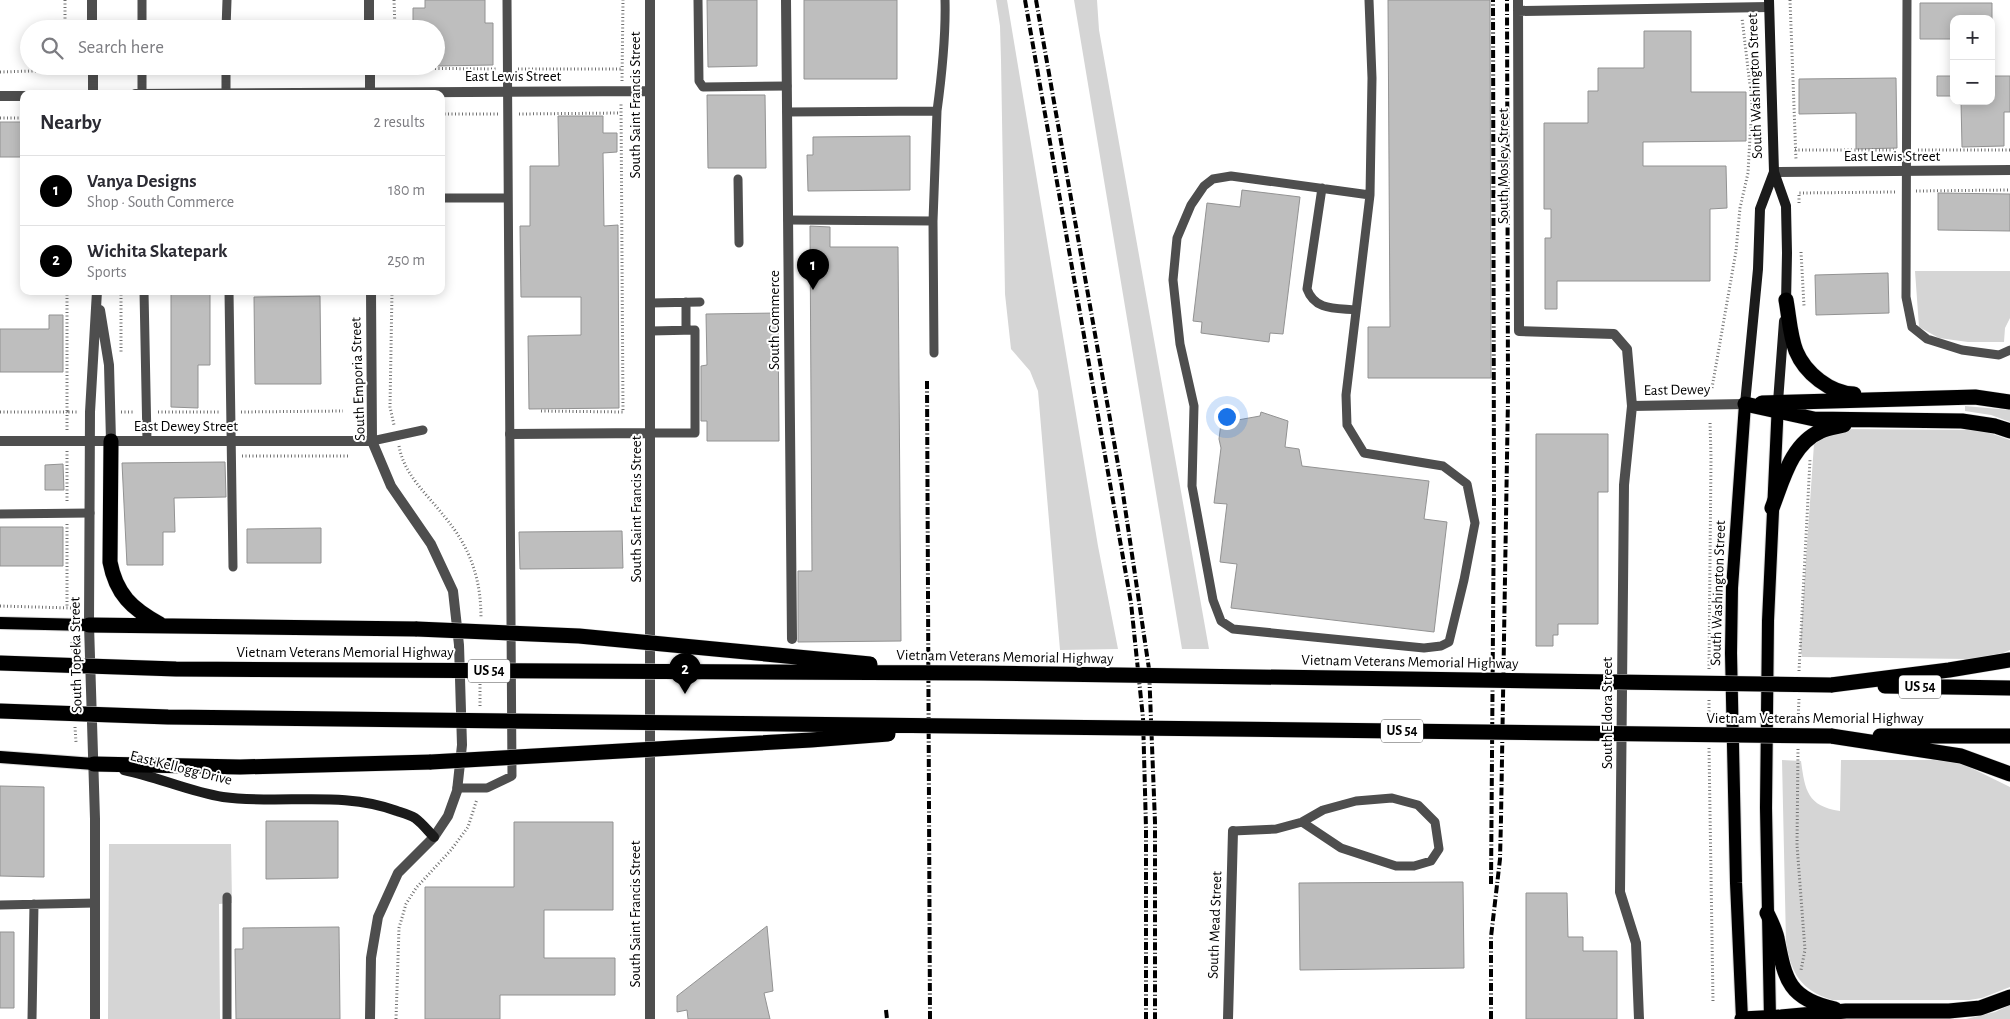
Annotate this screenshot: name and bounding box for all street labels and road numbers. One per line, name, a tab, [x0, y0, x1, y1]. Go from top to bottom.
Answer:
street label: South Washington Street	[1745, 13, 1765, 159]
street label: South Saint Francis Street	[628, 31, 643, 179]
street label: East Lewis Street	[465, 69, 562, 84]
street label: South Mosley Street	[1496, 108, 1511, 224]
street label: East Lewis Street	[1844, 149, 1941, 164]
street label: South Commerce	[767, 270, 782, 370]
street label: South Emporia Street	[348, 317, 368, 441]
street label: East Dewey	[1644, 382, 1711, 398]
street label: East Dewey Street	[134, 419, 238, 434]
street label: South Saint Francis Street	[629, 435, 644, 583]
street label: South Washington Street	[1708, 520, 1728, 666]
street label: South Topeka Street	[67, 596, 85, 713]
street label: Vietnam Veterans Memorial Highway	[236, 645, 454, 660]
street label: Vietnam Veterans Memorial Highway	[896, 648, 1114, 666]
street label: Vietnam Veterans Memorial Highway	[1301, 653, 1519, 671]
street label: South Eldora Street	[1600, 657, 1615, 769]
road number: US 54	[468, 659, 510, 682]
road number: US 54	[1899, 676, 1941, 699]
street label: Vietnam Veterans Memorial Highway	[1706, 711, 1924, 726]
road number: US 54	[1381, 719, 1423, 742]
street label: East Kellogg Drive	[128, 748, 234, 788]
street label: South Saint Francis Street	[628, 840, 643, 988]
street label: South Mead Street	[1206, 871, 1224, 979]

